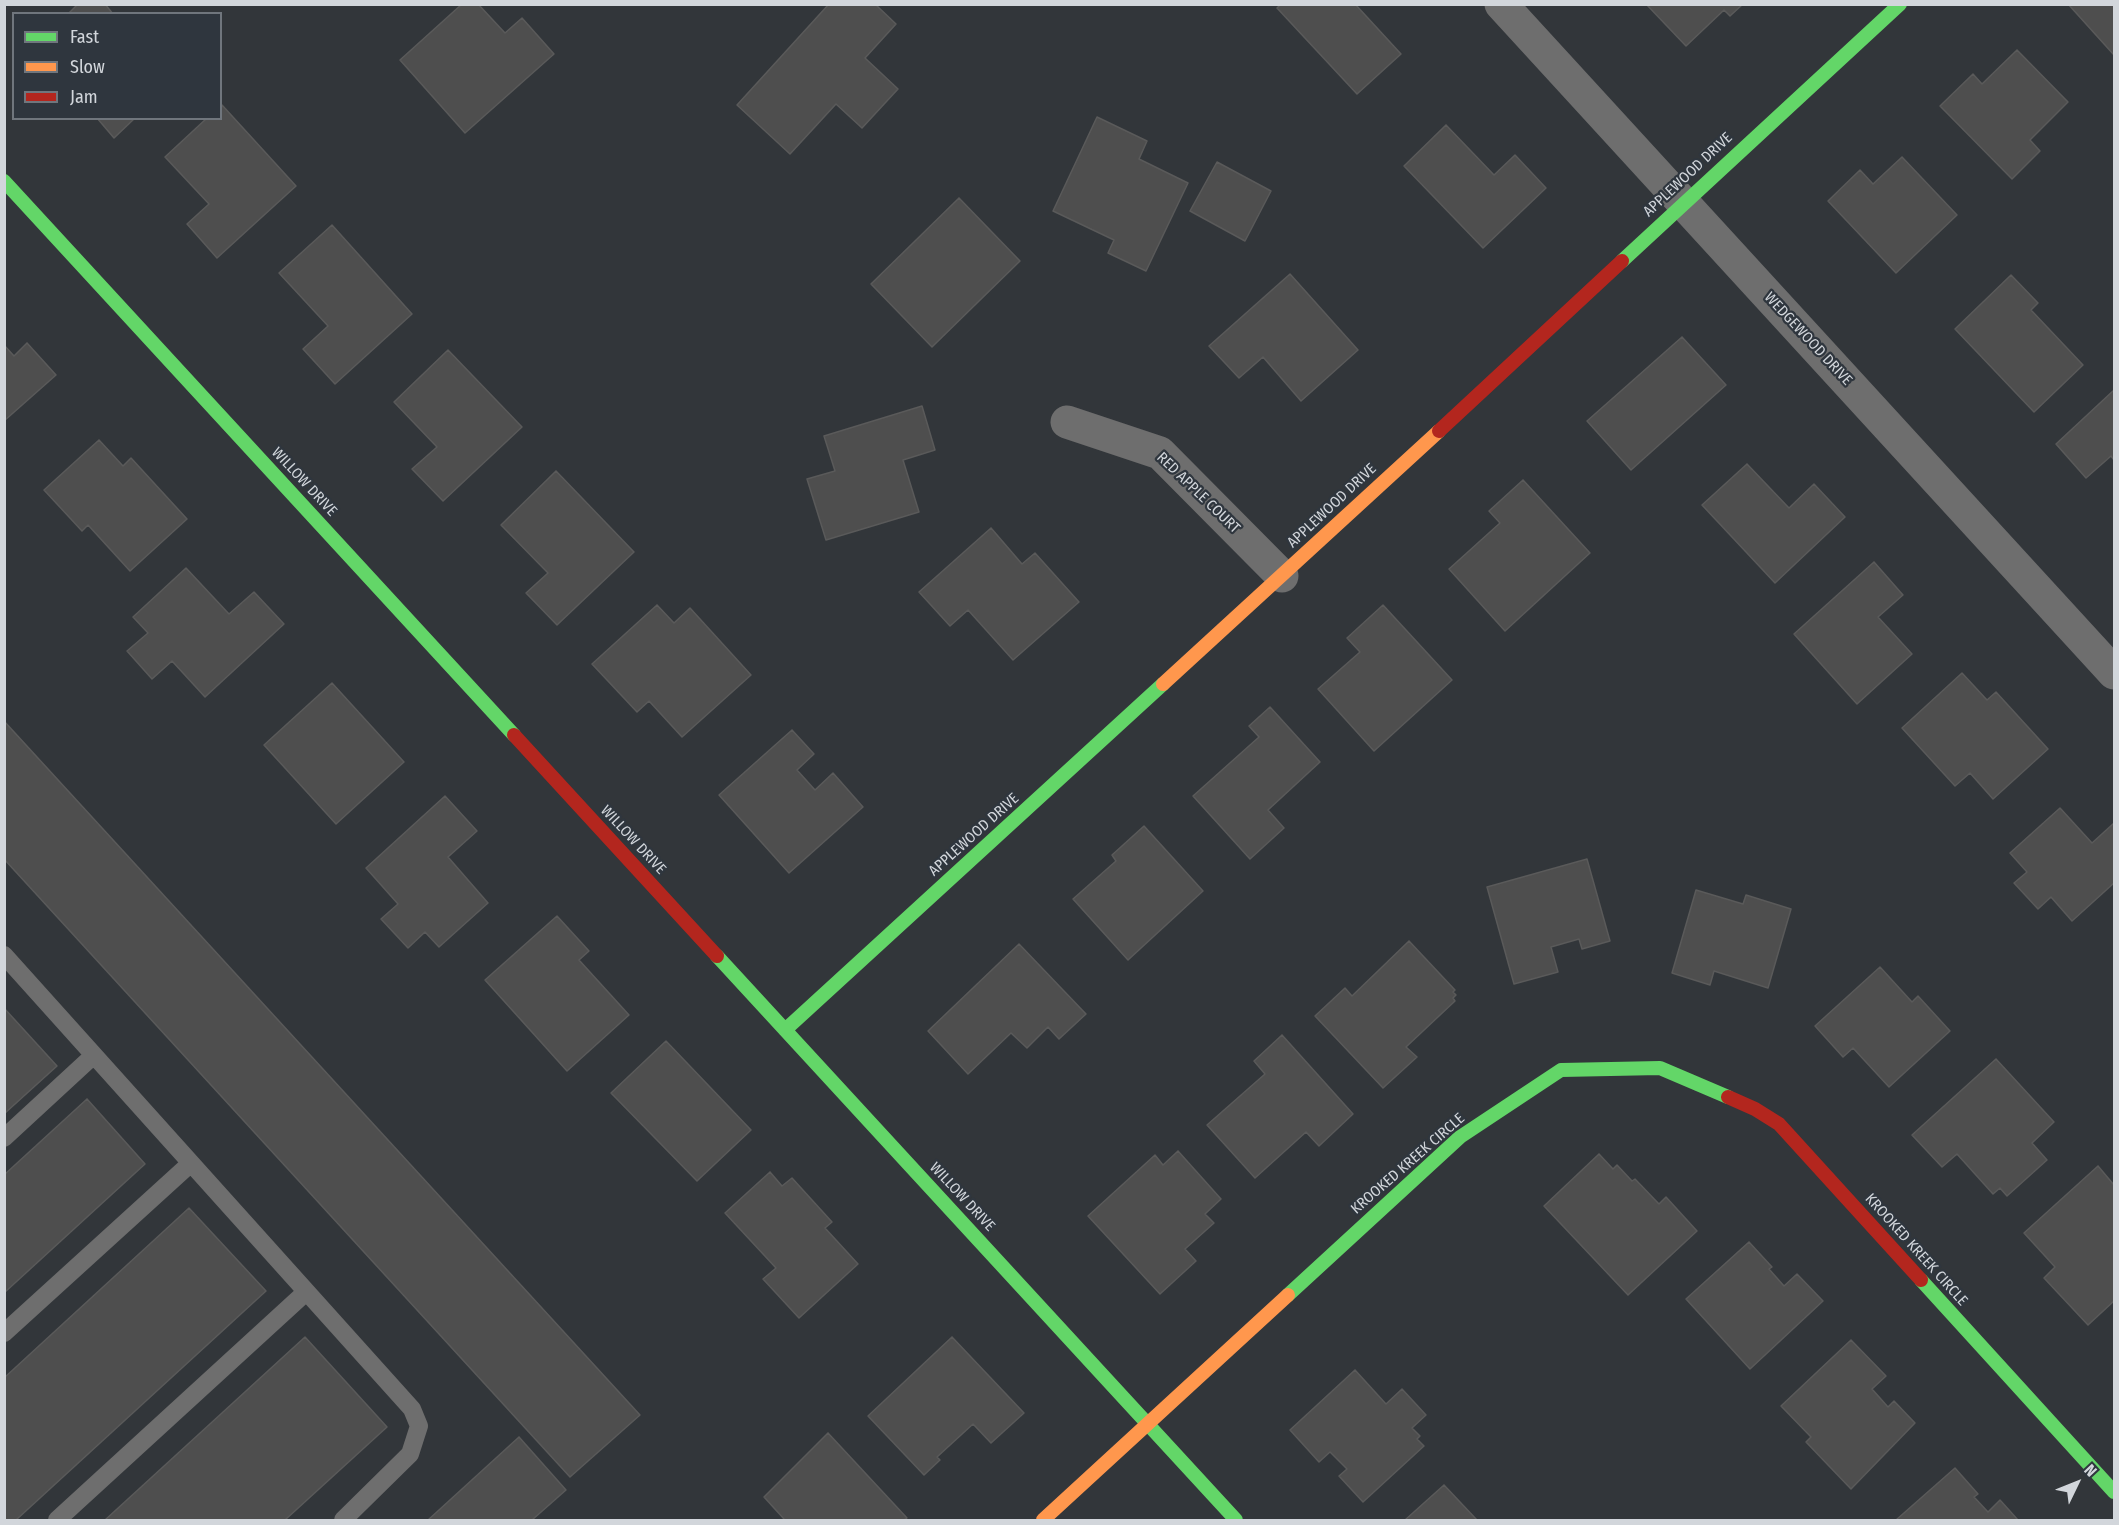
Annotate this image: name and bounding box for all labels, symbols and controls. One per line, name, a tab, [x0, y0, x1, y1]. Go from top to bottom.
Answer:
legend	[12, 12, 222, 120]
text: Fast	[70, 26, 99, 48]
text: Slow	[70, 56, 105, 78]
text: Jam	[70, 86, 98, 108]
street label: APPLEWOOD DRIVE	[1640, 129, 1736, 221]
street label: WEDGEWOOD DRIVE	[1760, 289, 1856, 389]
street label: WILLOW DRIVE	[268, 444, 340, 520]
street label: RED APPLE COURT	[1153, 449, 1243, 537]
street label: APPLEWOOD DRIVE	[1284, 460, 1380, 552]
street label: APPLEWOOD DRIVE	[925, 790, 1023, 880]
street label: WILLOW DRIVE	[597, 802, 669, 878]
street label: KROOKED KREEK CIRCLE	[1348, 1110, 1468, 1218]
street label: WILLOW DRIVE	[926, 1159, 998, 1235]
street label: KROOKED KREEK CIRCLE	[1861, 1190, 1971, 1310]
north arrow	[2047, 1453, 2107, 1513]
text: N	[2080, 1460, 2101, 1480]

